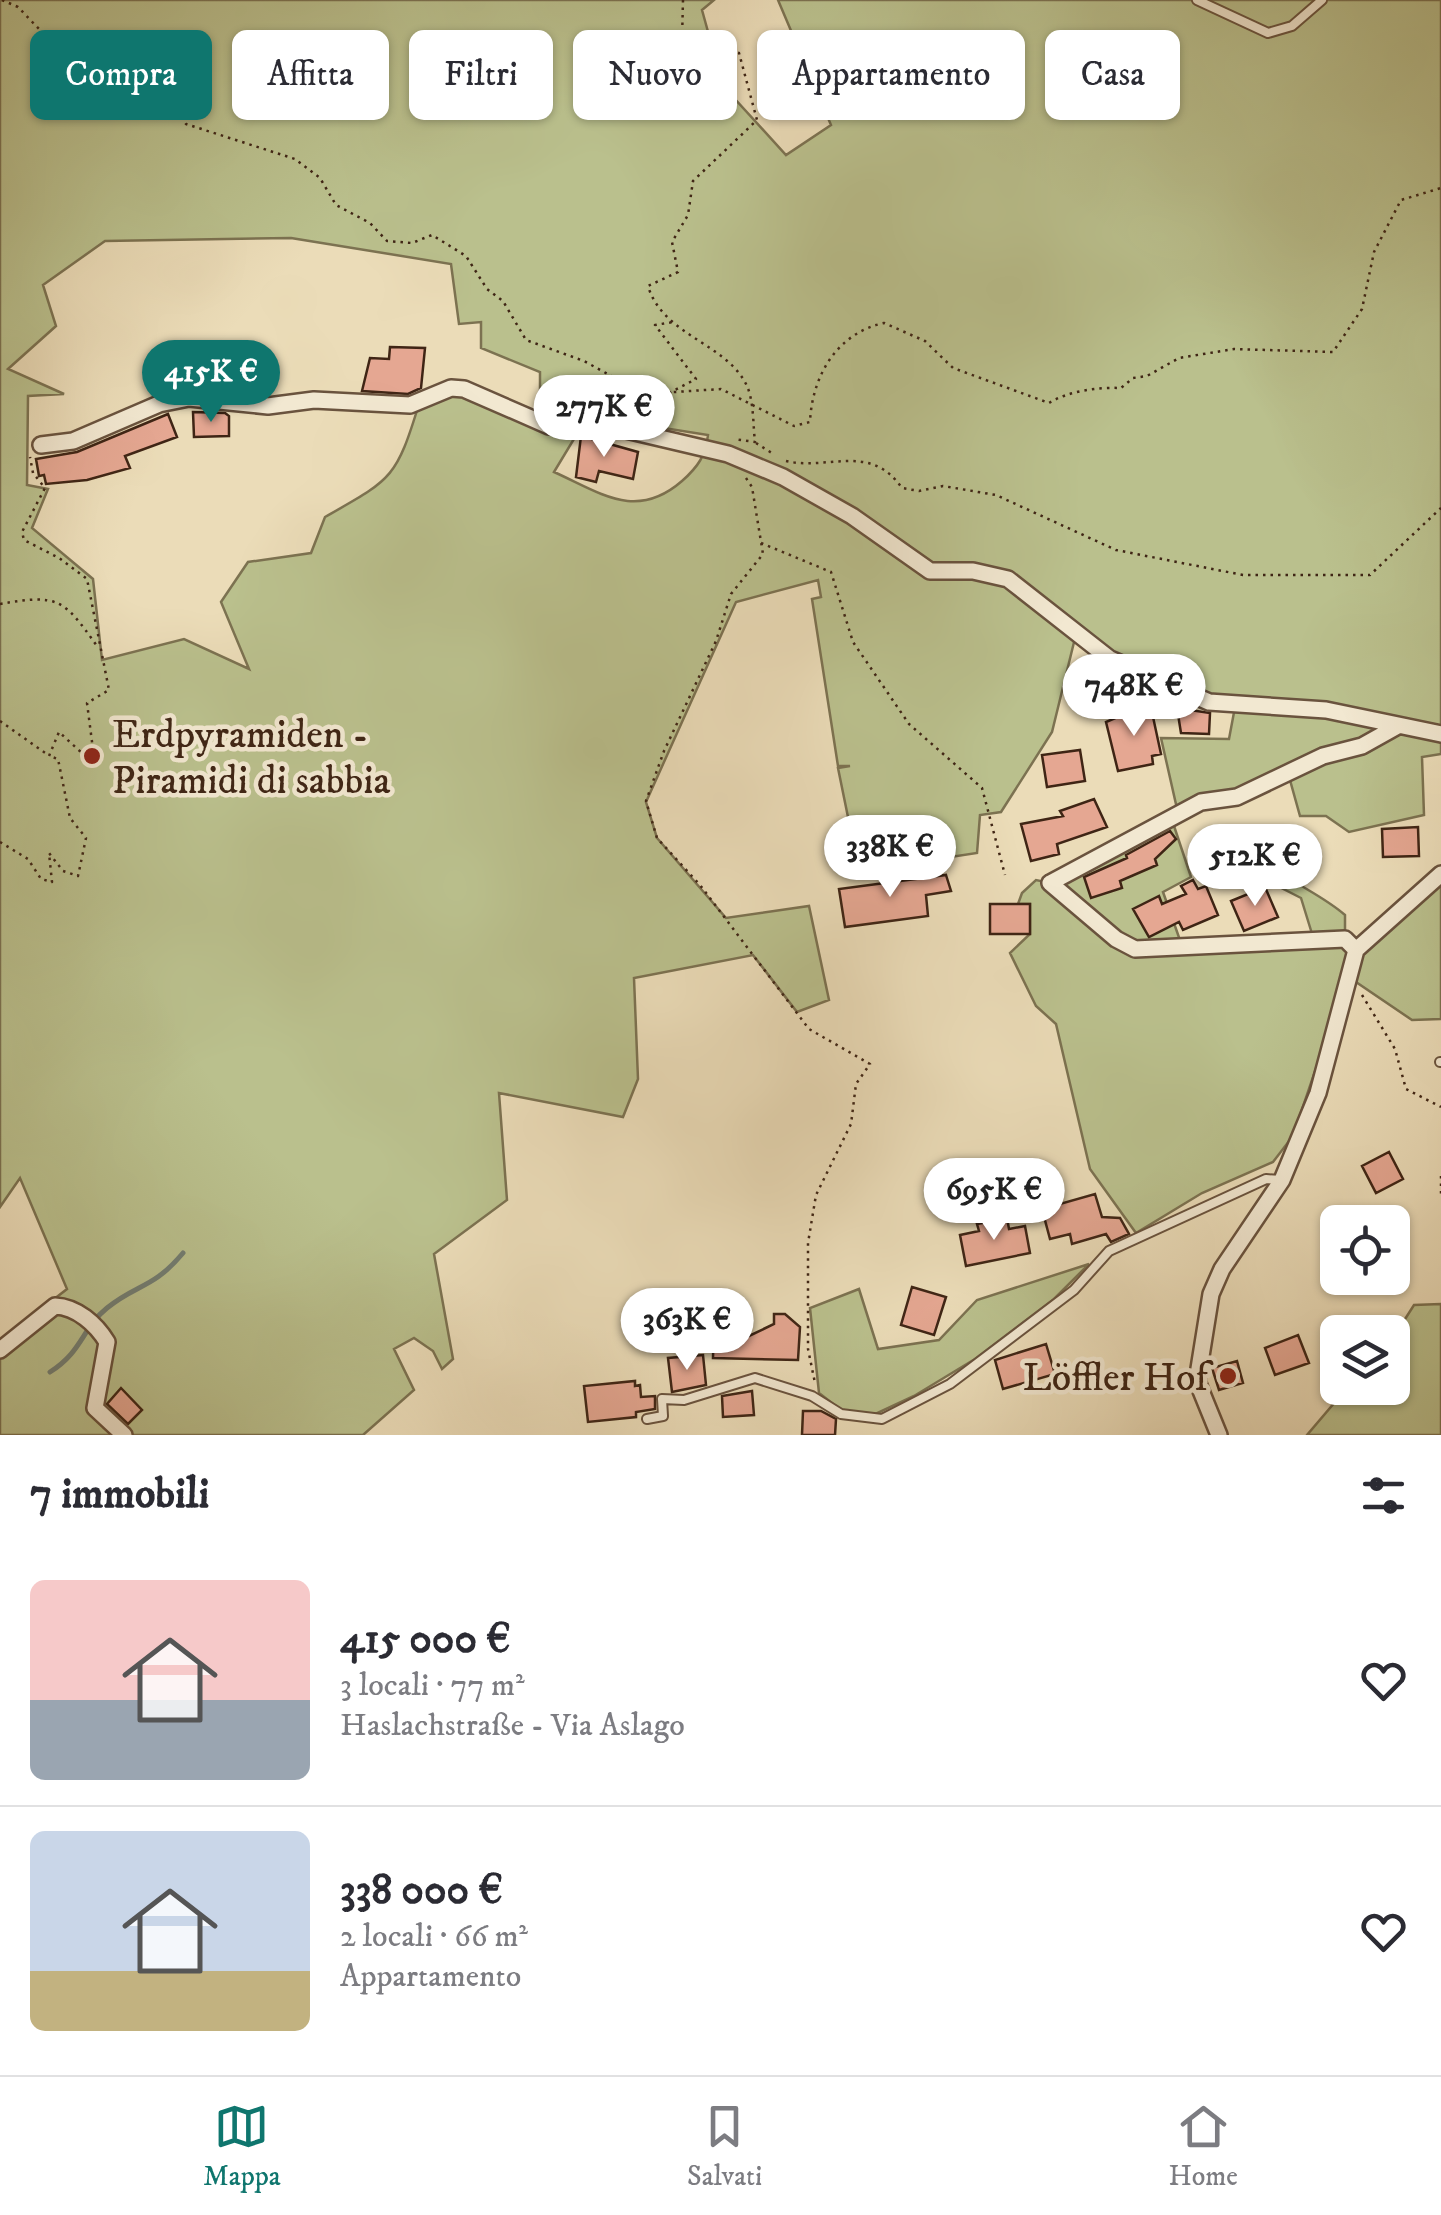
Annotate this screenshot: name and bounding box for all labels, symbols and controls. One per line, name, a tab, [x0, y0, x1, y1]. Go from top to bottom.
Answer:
chip: Compra	[30, 30, 212, 120]
chip: Affitta	[232, 30, 389, 120]
chip: Filtri	[409, 30, 553, 120]
chip: Nuovo	[573, 30, 737, 120]
chip: Appartamento	[757, 30, 1025, 120]
chip: Casa	[1045, 30, 1180, 120]
pin: 415K €	[130, 340, 292, 425]
text: 415K €	[164, 352, 258, 392]
pin: 277K €	[523, 375, 685, 460]
text: 277K €	[556, 387, 652, 427]
pin: 748K €	[1053, 654, 1215, 739]
text: 748K €	[1085, 666, 1183, 706]
place label: Erdpyramiden - Piramidi di sabbia	[112, 711, 391, 807]
marker: Erdpyramiden - Piramidi di sabbia	[81, 745, 103, 767]
pin: 338K €	[809, 815, 971, 900]
pin: 512K €	[1174, 824, 1336, 909]
text: 338K €	[846, 827, 934, 867]
text: 512K €	[1209, 836, 1301, 876]
pin: 695K €	[913, 1158, 1075, 1243]
text: 695K €	[946, 1170, 1042, 1210]
map controls	[1320, 1205, 1410, 1405]
button: locate	[1320, 1205, 1410, 1295]
pin: 363K €	[606, 1288, 768, 1373]
text: 363K €	[643, 1300, 731, 1340]
button: layers	[1320, 1315, 1410, 1405]
place label: Löffler Hof	[1023, 1354, 1214, 1404]
marker: Löffler Hof	[1217, 1365, 1239, 1387]
icon: filters	[1356, 1468, 1411, 1523]
text: 7 immobili	[30, 1469, 209, 1521]
text: 415 000 €	[340, 1614, 511, 1666]
icon: home	[110, 1620, 230, 1740]
icon: heart	[1356, 1653, 1411, 1708]
text: 3 locali · 77 m²	[340, 1666, 525, 1706]
text: Haslachstraße - Via Aslago	[340, 1706, 685, 1746]
text: 338 000 €	[340, 1865, 503, 1917]
icon: home	[110, 1871, 230, 1991]
icon: heart	[1356, 1904, 1411, 1959]
text: 2 locali · 66 m²	[340, 1917, 528, 1957]
text: Appartamento	[340, 1957, 521, 1997]
tab: Mappa	[203, 2099, 281, 2194]
tab: Salvati	[687, 2099, 762, 2194]
tab: Home	[1169, 2099, 1238, 2194]

